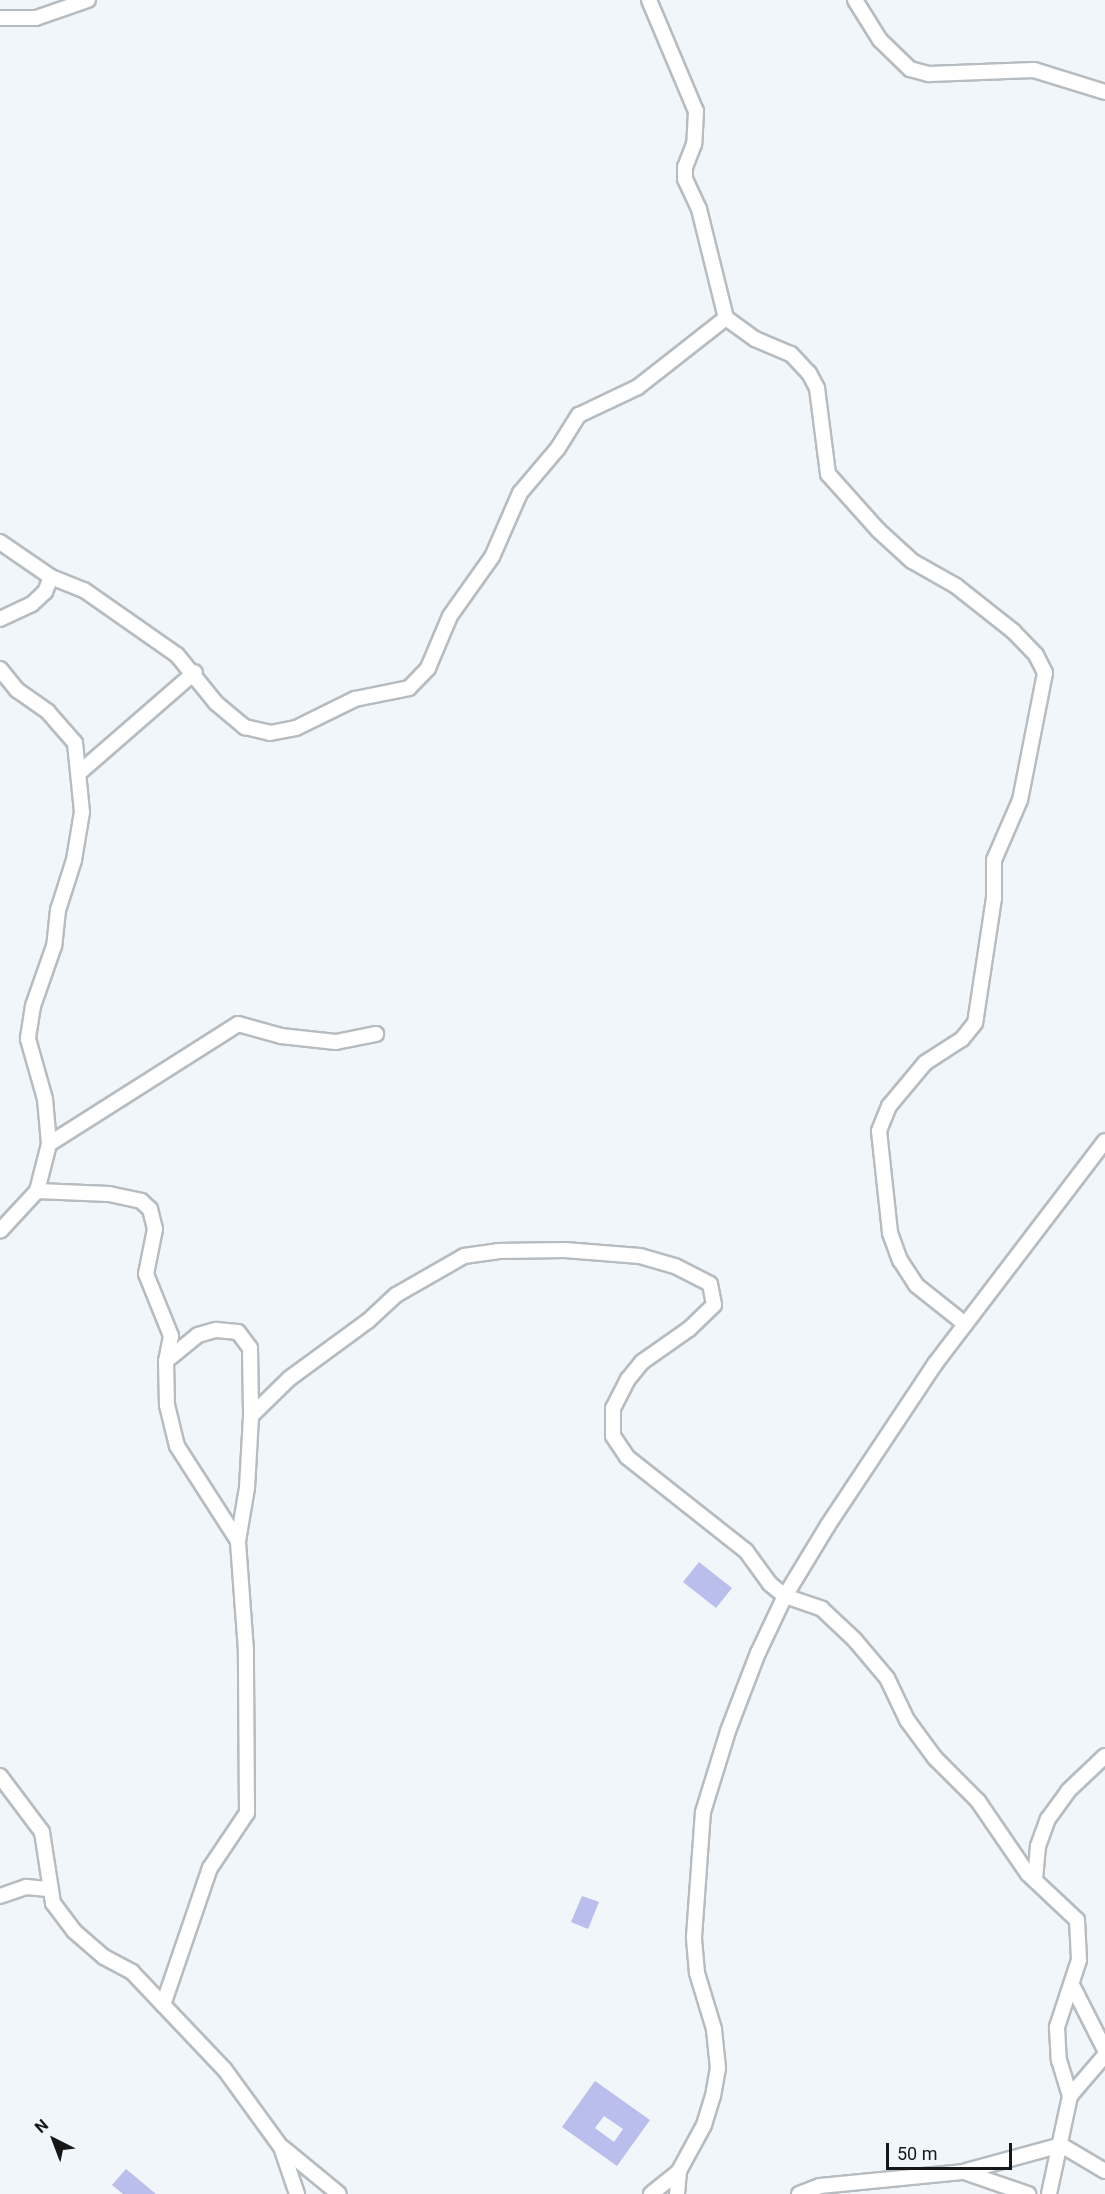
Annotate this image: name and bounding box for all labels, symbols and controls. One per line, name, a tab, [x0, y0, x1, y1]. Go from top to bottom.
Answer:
north arrow	[24, 2110, 84, 2170]
text: N	[31, 2115, 52, 2137]
scale bar	[889, 2131, 1015, 2169]
text: 50 m	[897, 2143, 937, 2164]

